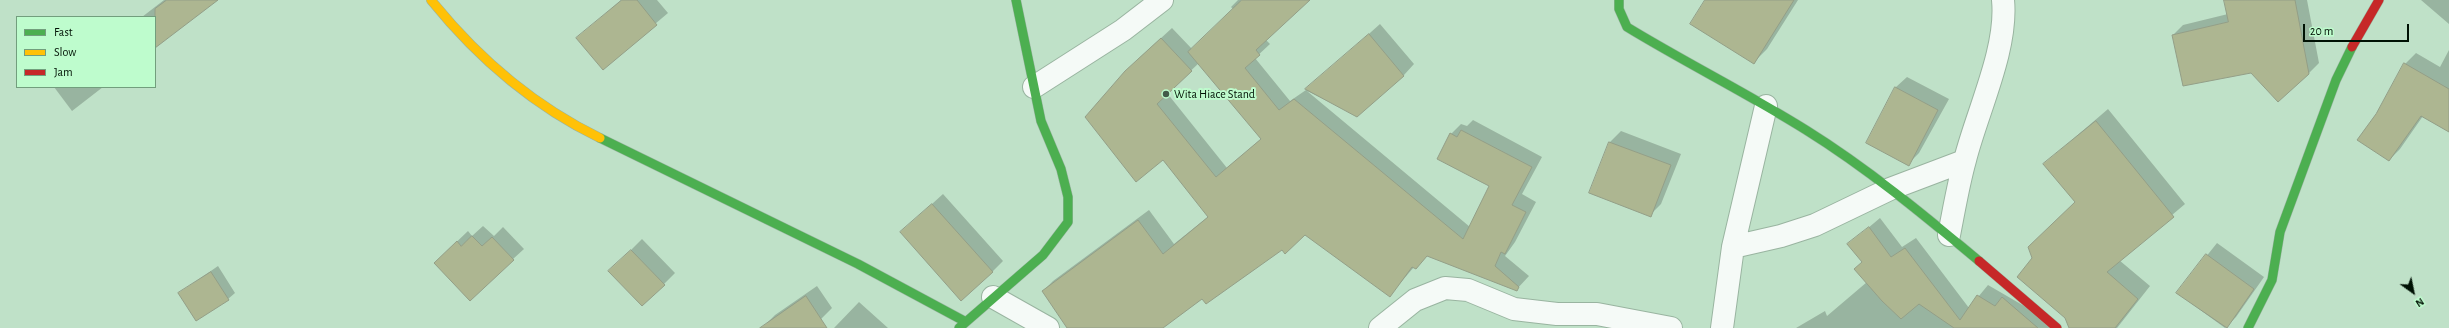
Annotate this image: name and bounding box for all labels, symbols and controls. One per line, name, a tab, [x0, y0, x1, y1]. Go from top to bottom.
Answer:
legend	[16, 16, 156, 88]
scale bar	[2305, 16, 2411, 42]
text: 20 m	[2310, 25, 2333, 37]
text: Fast	[54, 26, 73, 38]
text: Slow	[54, 46, 76, 58]
text: Jam	[54, 66, 73, 78]
place label: Wita Hiace Stand	[1174, 87, 1255, 101]
marker: Wita Hiace Stand	[1161, 89, 1171, 99]
north arrow	[2393, 272, 2433, 312]
text: N	[2414, 296, 2426, 309]

